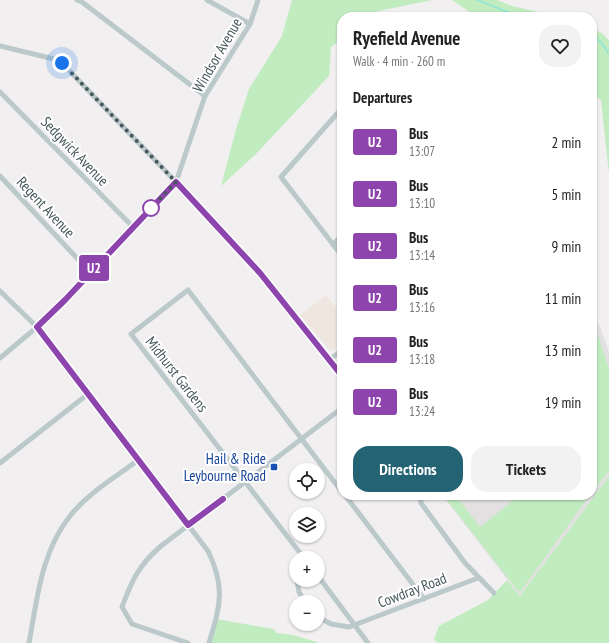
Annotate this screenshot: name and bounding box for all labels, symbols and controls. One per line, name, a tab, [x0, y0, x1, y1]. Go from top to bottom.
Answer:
street label: Windsor Avenue	[188, 14, 246, 96]
button: heart	[539, 25, 581, 67]
text: Ryefield Avenue	[353, 26, 460, 50]
your location	[52, 53, 72, 73]
text: Walk · 4 min · 260 m	[353, 53, 445, 70]
text: Departures	[353, 88, 412, 107]
street label: Sedgwick Avenue	[37, 112, 113, 190]
text: Bus	[409, 124, 428, 143]
text: U2	[368, 133, 382, 151]
text: 2 min	[551, 133, 581, 152]
text: 13:07	[409, 143, 435, 160]
street label: Regent Avenue	[13, 172, 79, 242]
text: Bus	[409, 176, 428, 195]
text: U2	[368, 185, 382, 203]
text: 5 min	[551, 185, 581, 204]
text: 13:10	[409, 195, 435, 212]
unlabelled marker	[142, 199, 160, 217]
text: Bus	[409, 228, 428, 247]
text: U2	[368, 237, 382, 255]
text: 9 min	[551, 237, 581, 256]
text: 13:14	[409, 247, 435, 264]
line badge: U2	[76, 255, 112, 281]
text: U2	[87, 259, 101, 277]
text: Bus	[409, 280, 428, 299]
text: U2	[368, 289, 382, 307]
text: 11 min	[545, 289, 581, 308]
text: 13:16	[409, 299, 435, 316]
street label: Midhurst Gardens	[142, 332, 212, 416]
text: Bus	[409, 332, 428, 351]
text: U2	[368, 341, 382, 359]
text: 13 min	[545, 341, 581, 360]
text: 13:18	[409, 351, 435, 368]
text: Bus	[409, 384, 428, 403]
text: U2	[368, 393, 382, 411]
text: 19 min	[545, 393, 581, 412]
text: 13:24	[409, 403, 435, 420]
button: Directions	[353, 446, 463, 492]
button: Tickets	[471, 446, 581, 492]
place label: Hail & Ride Leybourne Road	[184, 449, 266, 485]
marker: Hail & Ride Leybourne Road	[269, 462, 279, 472]
map controls	[289, 463, 325, 631]
button: locate	[289, 463, 325, 499]
button: layers	[289, 507, 325, 543]
button: +	[289, 551, 325, 587]
street label: Cowdray Road	[375, 568, 449, 612]
button: −	[289, 595, 325, 631]

